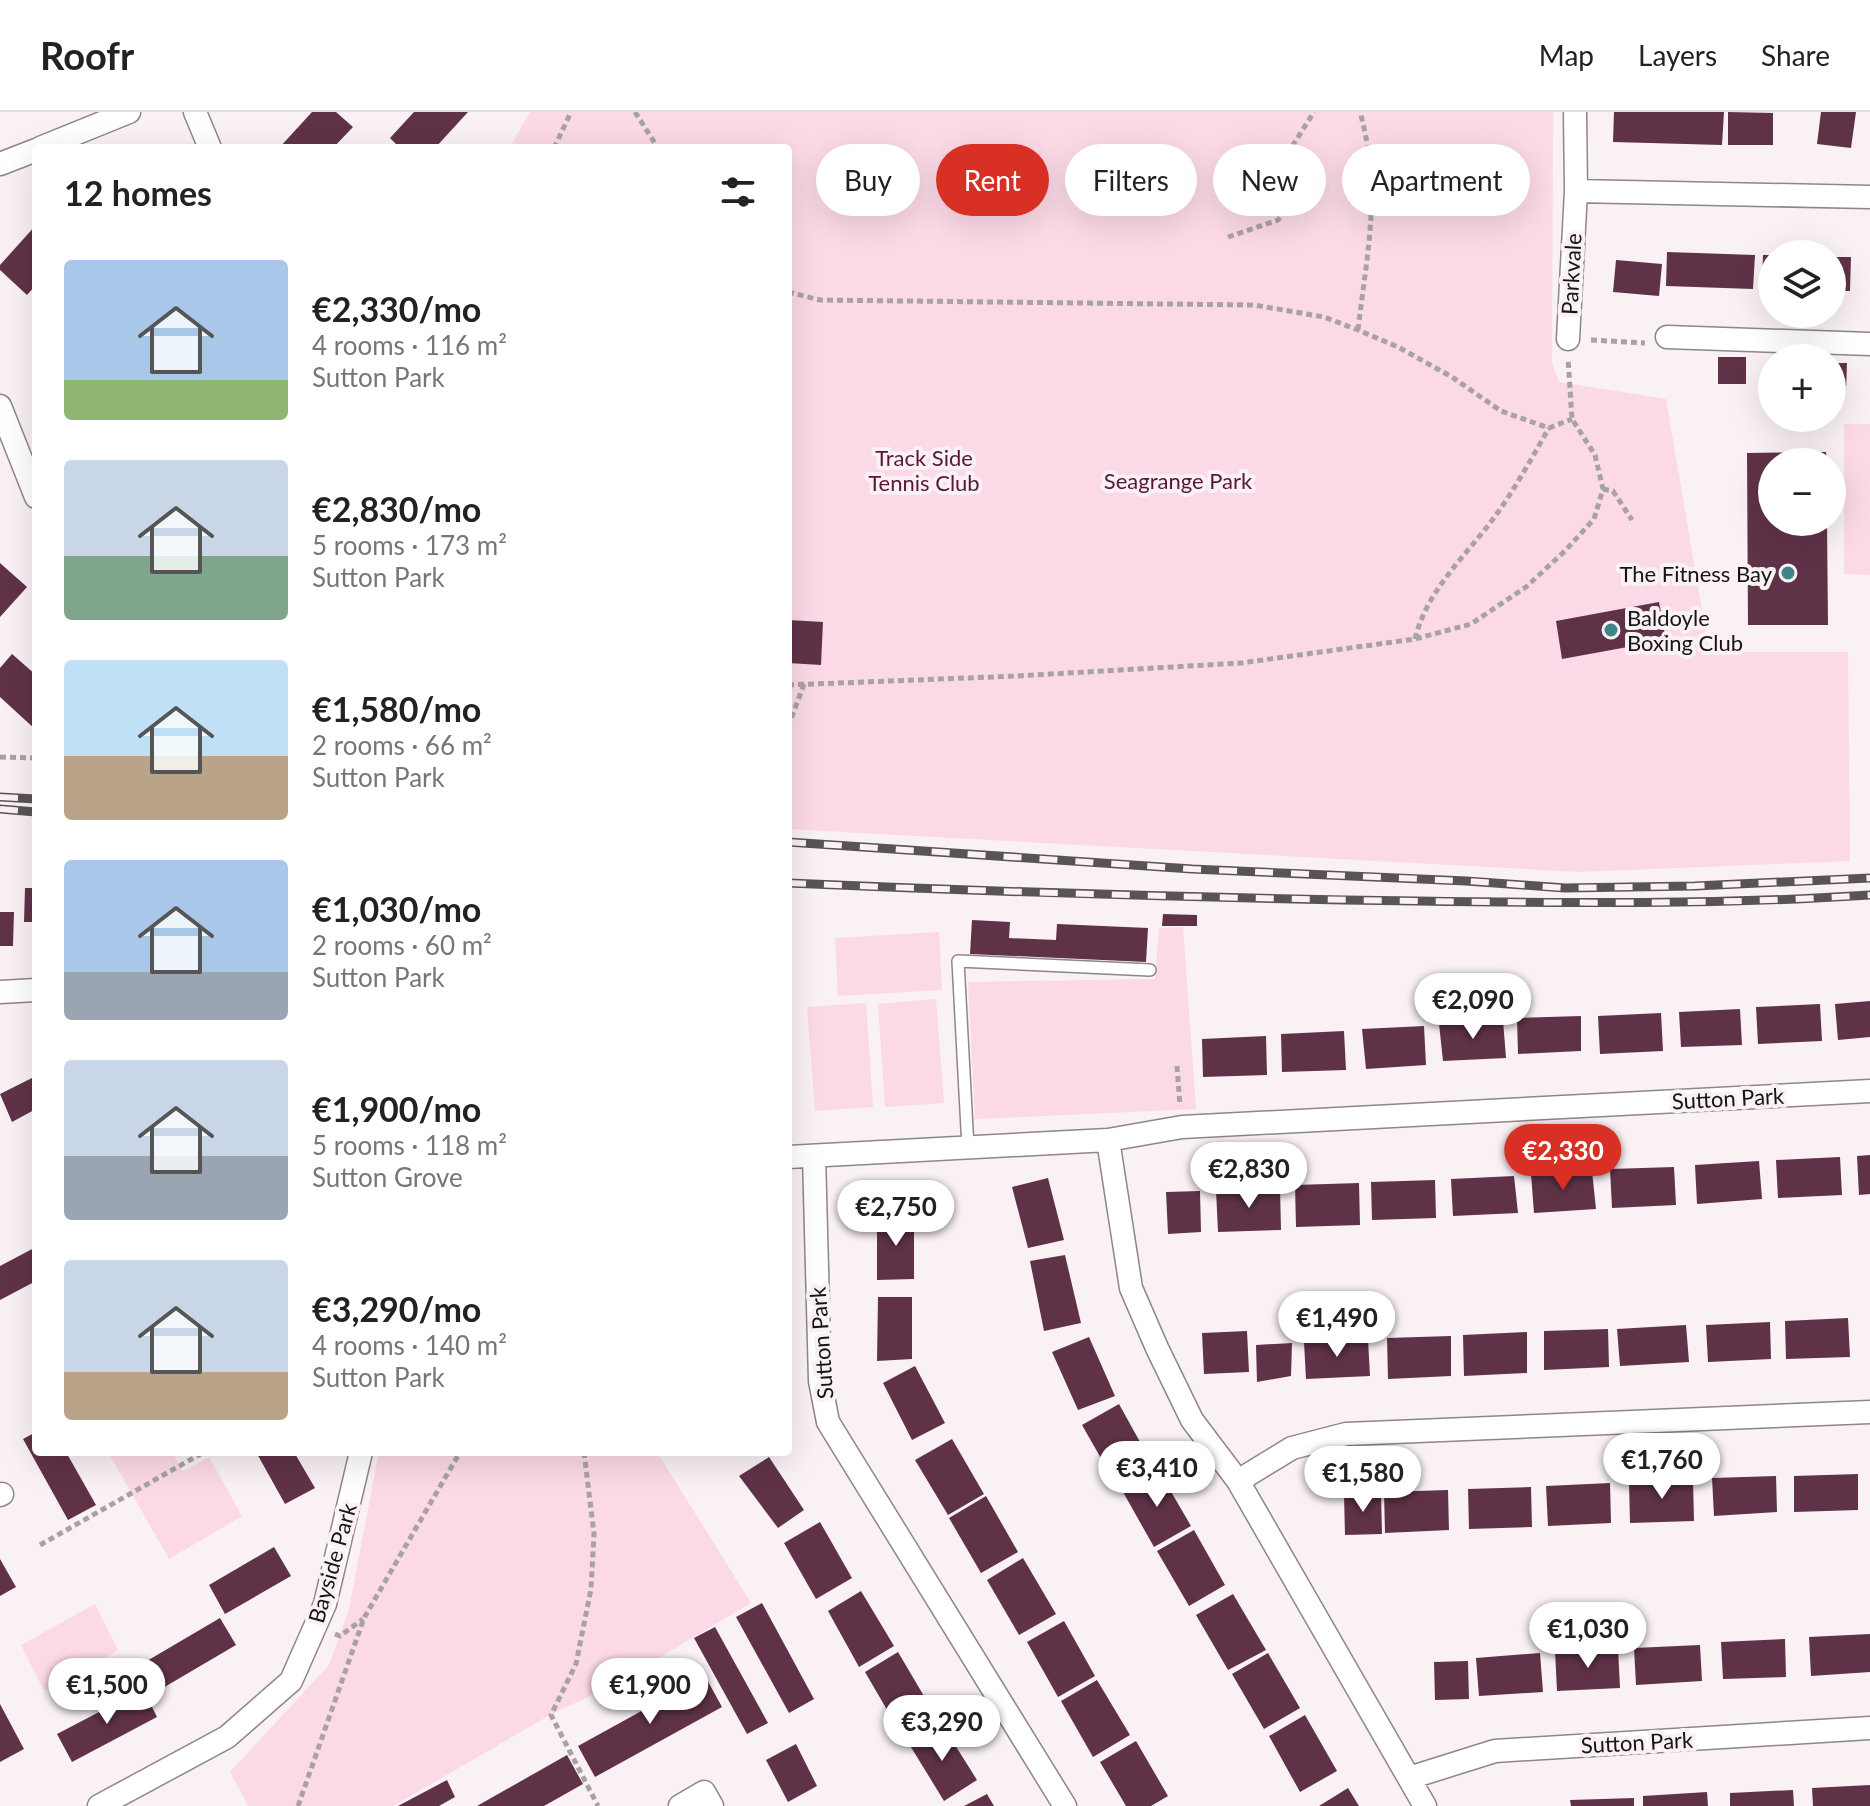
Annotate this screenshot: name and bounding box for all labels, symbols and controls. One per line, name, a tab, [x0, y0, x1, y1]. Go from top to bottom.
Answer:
text: Roofr	[40, 32, 134, 78]
text: Map	[1539, 38, 1594, 72]
text: Layers	[1638, 38, 1717, 72]
text: Share	[1761, 38, 1830, 72]
chip: Buy	[816, 144, 920, 216]
chip: Rent	[936, 144, 1049, 216]
chip: Filters	[1065, 144, 1197, 216]
chip: New	[1213, 144, 1326, 216]
chip: Apartment	[1342, 144, 1530, 216]
icon: filters	[716, 170, 760, 214]
text: 12 homes	[64, 172, 212, 213]
street label: Parkvale	[1555, 232, 1587, 316]
map controls	[1758, 240, 1846, 536]
button: layers	[1758, 240, 1846, 328]
text: €2,330/mo	[312, 288, 481, 329]
icon: home	[128, 292, 224, 388]
text: 4 rooms · 116 m²	[312, 329, 507, 361]
button: +	[1758, 344, 1846, 432]
text: Sutton Park	[312, 361, 445, 393]
park label: Track Side Tennis Club	[868, 444, 980, 496]
button: −	[1758, 448, 1846, 536]
park label: Seagrange Park	[1104, 467, 1253, 494]
text: €2,830/mo	[312, 488, 481, 529]
icon: home	[128, 492, 224, 588]
text: 5 rooms · 173 m²	[312, 529, 507, 561]
place label: The Fitness Bay	[1619, 560, 1773, 587]
text: Sutton Park	[312, 561, 445, 593]
marker: The Fitness Bay	[1779, 564, 1797, 582]
place label: Baldoyle Boxing Club	[1627, 604, 1743, 656]
marker: Baldoyle Boxing Club	[1602, 621, 1620, 639]
text: €1,580/mo	[312, 688, 481, 729]
icon: home	[128, 692, 224, 788]
text: 2 rooms · 66 m²	[312, 729, 492, 761]
text: Sutton Park	[312, 761, 445, 793]
text: €1,030/mo	[312, 888, 481, 929]
icon: home	[128, 892, 224, 988]
text: 2 rooms · 60 m²	[312, 929, 492, 961]
text: Sutton Park	[312, 961, 445, 993]
pin: €2,090	[1408, 973, 1538, 1041]
text: €2,090	[1432, 983, 1514, 1015]
street label: Sutton Park	[1671, 1082, 1786, 1114]
text: €1,900/mo	[312, 1088, 481, 1129]
icon: home	[128, 1092, 224, 1188]
pin: €2,330	[1498, 1124, 1628, 1192]
text: 5 rooms · 118 m²	[312, 1129, 507, 1161]
text: €2,330	[1522, 1134, 1604, 1166]
pin: €2,830	[1184, 1142, 1314, 1210]
text: €2,830	[1208, 1152, 1290, 1184]
text: Sutton Grove	[312, 1161, 463, 1193]
pin: €2,750	[831, 1180, 961, 1248]
text: €2,750	[855, 1190, 937, 1222]
street label: Sutton Park	[804, 1285, 838, 1400]
text: €3,290/mo	[312, 1288, 481, 1329]
pin: €1,490	[1272, 1291, 1402, 1359]
icon: home	[128, 1292, 224, 1388]
text: €1,490	[1296, 1301, 1378, 1333]
text: 4 rooms · 140 m²	[312, 1329, 507, 1361]
text: Sutton Park	[312, 1361, 445, 1393]
pin: €1,760	[1597, 1433, 1727, 1501]
pin: €3,410	[1092, 1441, 1222, 1509]
text: €1,760	[1621, 1443, 1703, 1475]
pin: €1,580	[1298, 1446, 1428, 1514]
text: €3,410	[1116, 1451, 1198, 1483]
text: €1,580	[1322, 1456, 1404, 1488]
street label: Bayside Park	[302, 1499, 362, 1626]
pin: €1,030	[1523, 1602, 1653, 1670]
text: €1,030	[1547, 1612, 1629, 1644]
pin: €1,500	[42, 1658, 172, 1726]
pin: €1,900	[585, 1658, 715, 1726]
text: €1,500	[66, 1668, 148, 1700]
text: €1,900	[609, 1668, 691, 1700]
pin: €3,290	[877, 1695, 1007, 1763]
text: €3,290	[901, 1705, 983, 1737]
street label: Sutton Park	[1580, 1726, 1695, 1758]

